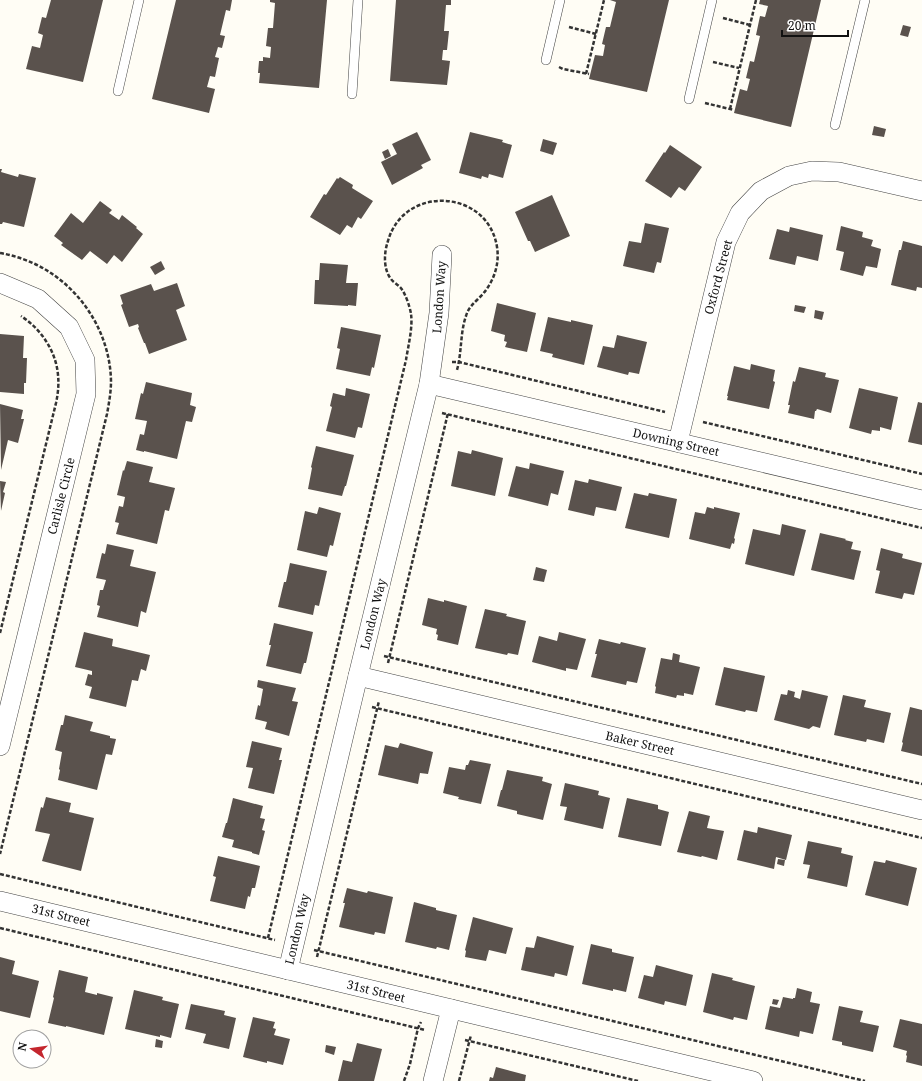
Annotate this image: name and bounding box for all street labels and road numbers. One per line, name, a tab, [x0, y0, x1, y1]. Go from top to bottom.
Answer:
street label: Oxford Street	[700, 238, 736, 316]
street label: London Way	[428, 260, 450, 334]
street label: Downing Street	[631, 424, 721, 460]
street label: Carlisle Circle	[43, 456, 79, 536]
street label: London Way	[356, 577, 390, 651]
street label: Baker Street	[604, 727, 676, 759]
street label: London Way	[281, 892, 313, 966]
street label: 31st Street	[30, 900, 92, 930]
street label: 31st Street	[345, 976, 407, 1006]

